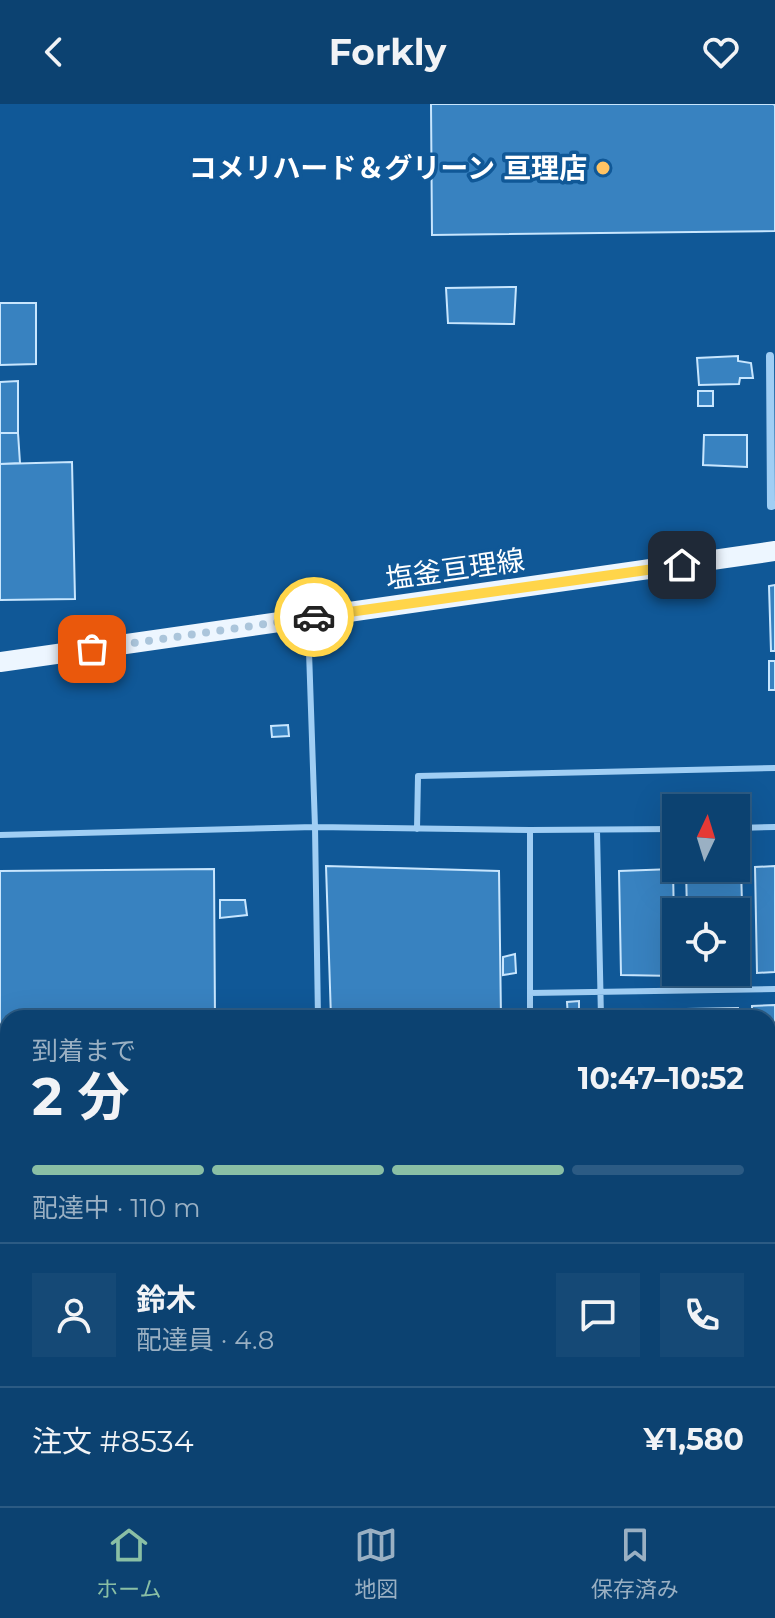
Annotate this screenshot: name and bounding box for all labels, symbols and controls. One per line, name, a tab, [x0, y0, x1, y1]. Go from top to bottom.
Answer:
icon: back	[32, 30, 76, 74]
text: Forkly	[329, 30, 446, 74]
icon: heart	[699, 30, 743, 74]
place label: コメリハード＆グリーン 亘理店	[188, 151, 587, 185]
marker: コメリハード＆グリーン 亘理店	[594, 159, 612, 177]
pin	[648, 531, 716, 599]
street label: 塩釜亘理線	[383, 542, 527, 596]
icon: home	[660, 543, 704, 587]
courier	[274, 577, 354, 657]
icon: car	[292, 595, 336, 639]
pin	[58, 615, 126, 683]
icon: bag	[70, 627, 114, 671]
north arrow	[662, 794, 750, 882]
map controls	[662, 794, 750, 986]
button: locate	[662, 898, 750, 986]
text: 到着まで	[32, 1035, 136, 1067]
text: 10:47–10:52	[578, 1060, 744, 1097]
text: 2 分	[32, 1065, 129, 1128]
text: 配達中 · 110 m	[32, 1192, 201, 1224]
button: person	[32, 1273, 116, 1357]
button: chat	[556, 1273, 640, 1357]
button: phone	[660, 1273, 744, 1357]
text: 鈴木	[136, 1281, 196, 1318]
text: 配達員 · 4.8	[136, 1324, 274, 1356]
text: ¥1,580	[643, 1421, 744, 1458]
text: 注文 #8534	[32, 1423, 193, 1460]
tab: ホーム	[96, 1523, 162, 1603]
tab: 地図	[354, 1523, 398, 1603]
tab: 保存済み	[591, 1523, 679, 1603]

